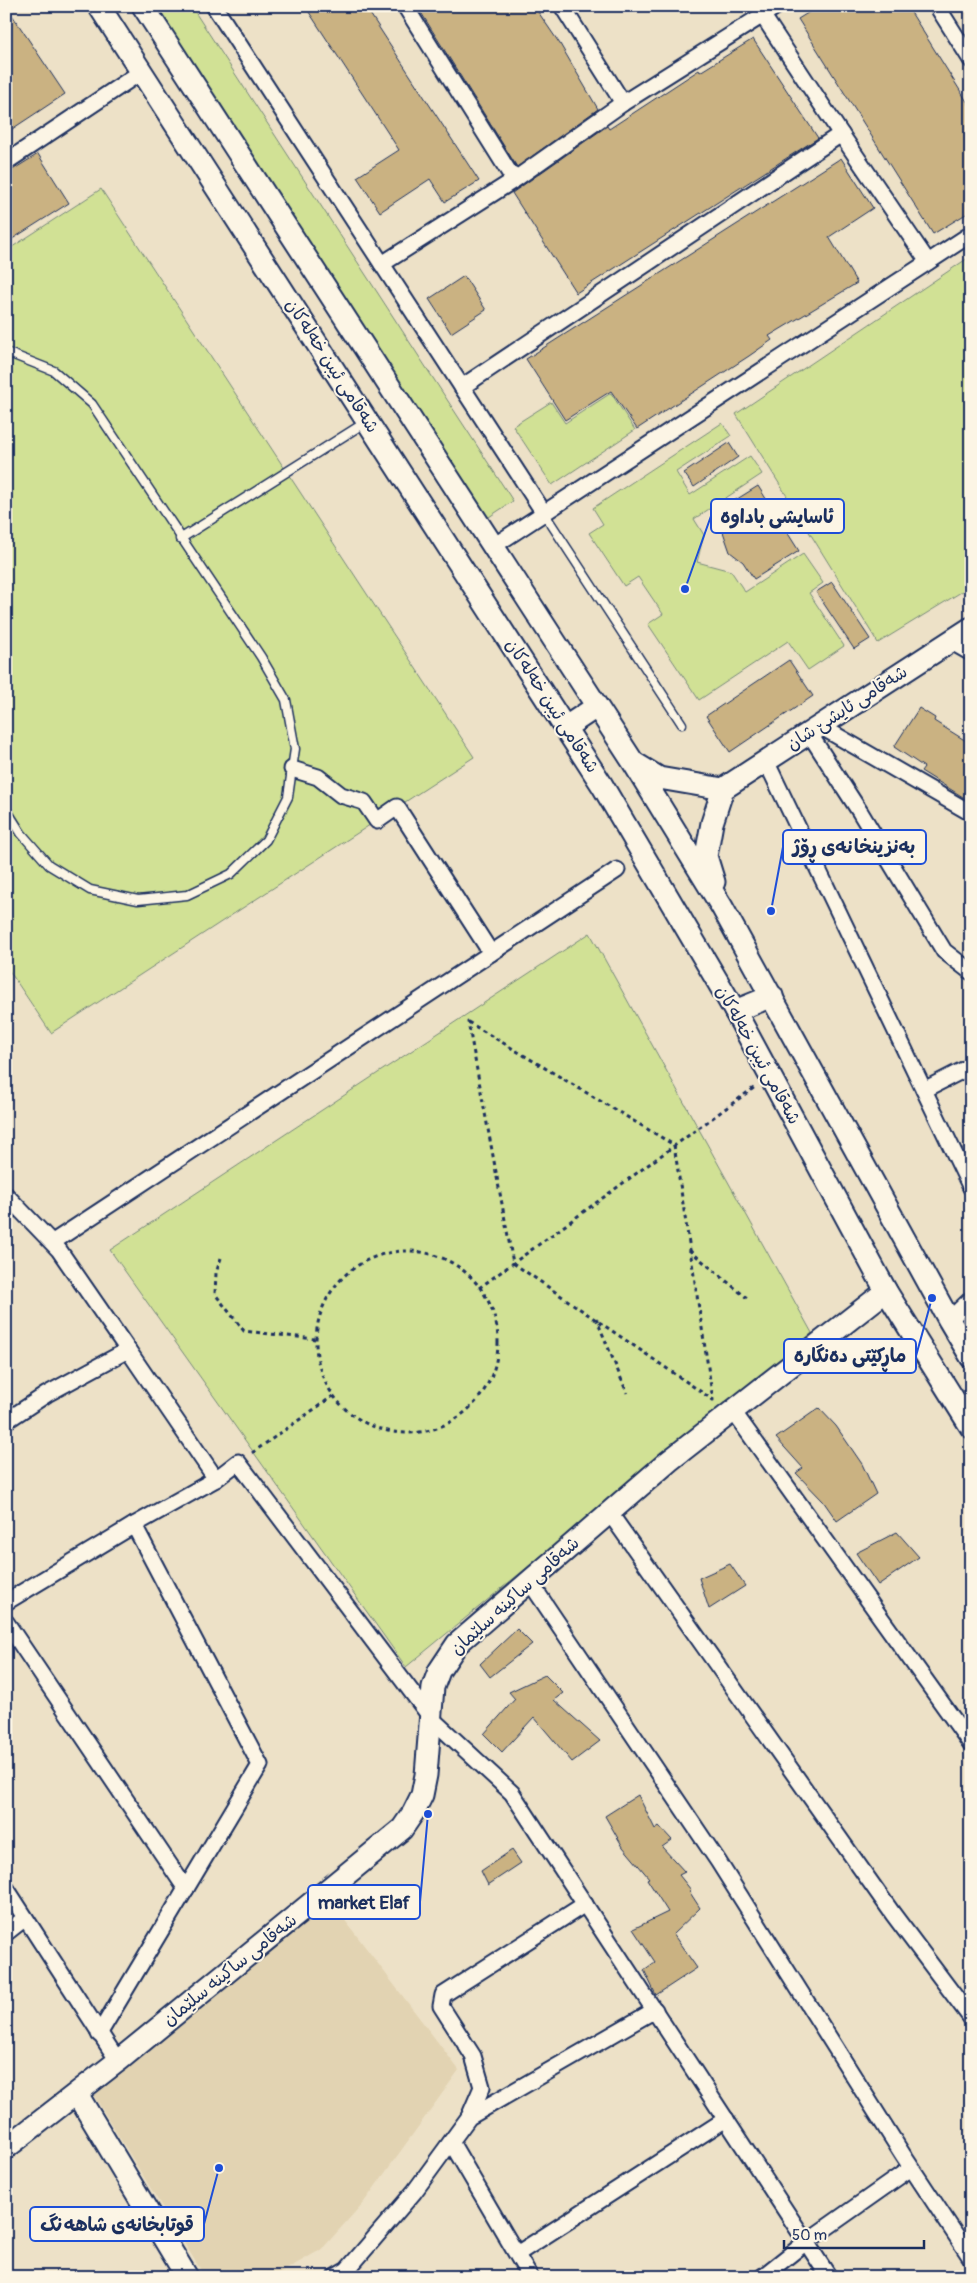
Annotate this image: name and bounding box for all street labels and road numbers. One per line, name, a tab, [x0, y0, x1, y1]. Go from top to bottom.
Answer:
street label: شەقامی ئیبن خەلەکان	[280, 295, 384, 437]
street label: شەقامی ئیبن خەلەکان	[500, 635, 604, 777]
street label: شەقامی ئایشێ شان	[782, 660, 912, 756]
street label: شەقامی ئیبن خەلەکان	[710, 981, 806, 1129]
street label: شەقامی ساکینە سلێمان	[446, 1532, 584, 1660]
street label: شەقامی ساکینە سلێمان	[158, 1909, 302, 2031]

